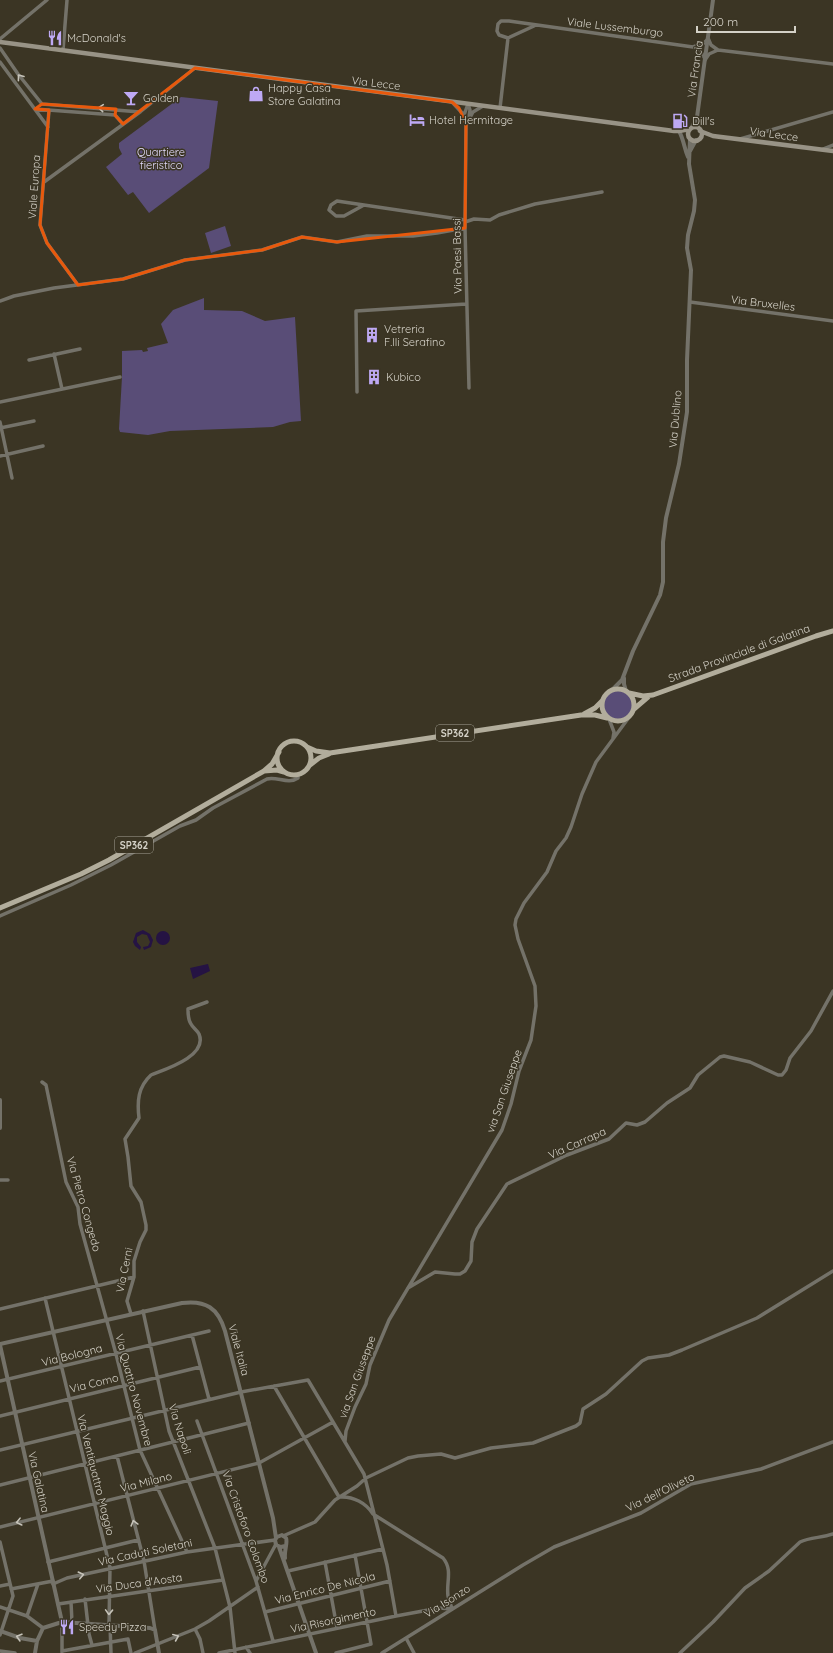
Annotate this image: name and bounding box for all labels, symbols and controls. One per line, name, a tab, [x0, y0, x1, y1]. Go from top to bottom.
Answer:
scale bar	[697, 8, 795, 34]
street label: Viale Lussemburgo	[566, 14, 664, 40]
text: 200 m	[703, 14, 738, 29]
restaurant icon: McDonald's	[46, 29, 64, 47]
place label: McDonald's	[67, 31, 126, 45]
street label: Via Francia	[684, 40, 706, 98]
street label: Via Lecce	[351, 73, 401, 93]
one-way arrow	[18, 74, 25, 81]
place label: Happy Casa Store Galatina	[268, 81, 340, 108]
shop icon: Happy Casa Store Galatina	[247, 85, 265, 103]
bar icon: Golden	[122, 89, 140, 107]
place label: Golden	[143, 91, 179, 105]
one-way arrow	[98, 104, 104, 113]
hotel icon: Hotel Hermitage	[408, 111, 426, 129]
fuel station icon: Dill's	[671, 112, 689, 130]
place label: Hotel Hermitage	[429, 113, 513, 127]
place label: Dill's	[692, 114, 715, 128]
street label: Via Lecce	[749, 124, 799, 144]
park label: Quartiere fieristico	[137, 145, 185, 172]
street label: Viale Europa	[25, 154, 43, 220]
street label: Via Paesi Bassi	[449, 218, 465, 294]
street label: Via Bruxelles	[730, 292, 796, 314]
place label: Vetreria F.lli Serafino	[384, 322, 445, 349]
building icon: Vetreria F.lli Serafino	[363, 326, 381, 344]
building icon: Kubico	[365, 368, 383, 386]
place label: Kubico	[386, 370, 421, 384]
street label: Via Dublino	[665, 389, 685, 449]
street label: Strada Provinciale di Galatina	[666, 621, 812, 685]
road number: SP362	[436, 725, 474, 741]
road number: SP362	[115, 837, 153, 853]
street label: via San Giuseppe	[483, 1047, 525, 1135]
street label: Via Carrapa	[546, 1124, 608, 1162]
street label: Via Pietro Congedo	[64, 1155, 104, 1253]
street label: Via Cerni	[112, 1246, 136, 1294]
street label: Viale Italia	[225, 1323, 253, 1377]
street label: Via Quattro Novembre	[112, 1332, 156, 1448]
street label: via San Giuseppe	[336, 1334, 378, 1420]
street label: Via Bologna	[40, 1341, 104, 1369]
street label: Via Como	[68, 1370, 120, 1396]
street label: Via Napoli	[165, 1402, 195, 1456]
street label: Via Ventiquattro Maggio	[74, 1413, 118, 1537]
street label: Via Galatina	[25, 1450, 53, 1514]
street label: Via Milano	[119, 1469, 174, 1495]
street label: Via Cristoforo Colombo	[219, 1469, 273, 1585]
street label: Via dell'Oliveto	[623, 1469, 697, 1515]
one-way arrow	[16, 1518, 22, 1526]
one-way arrow	[130, 1520, 139, 1527]
street label: Via Caduti Soletani	[97, 1535, 193, 1569]
street label: Via Enrico De Nicola	[273, 1569, 377, 1607]
street label: Via Duca d'Aosta	[95, 1570, 183, 1596]
one-way arrow	[78, 1571, 85, 1580]
street label: Via Isonzo	[421, 1581, 473, 1621]
street label: Via Risorgimento	[289, 1604, 377, 1636]
one-way arrow	[105, 1609, 113, 1615]
restaurant icon: Speedy Pizza	[58, 1618, 76, 1636]
place label: Speedy Pizza	[79, 1620, 146, 1634]
one-way arrow	[16, 1633, 23, 1642]
one-way arrow	[173, 1633, 180, 1641]

